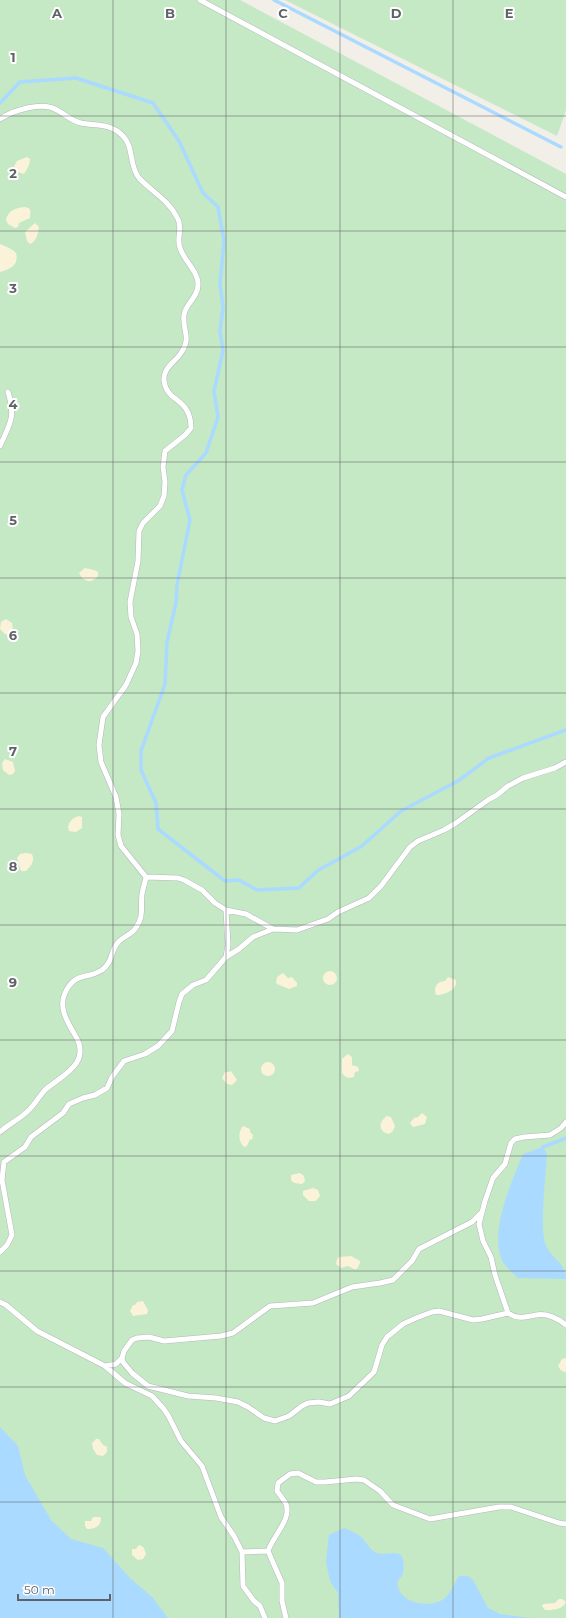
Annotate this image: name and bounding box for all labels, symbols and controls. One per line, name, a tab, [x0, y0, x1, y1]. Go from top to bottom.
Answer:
text: A	[51, 5, 63, 21]
text: B	[165, 5, 175, 21]
text: C	[278, 5, 288, 21]
text: D	[391, 5, 402, 21]
text: E	[505, 5, 514, 21]
text: 1	[10, 49, 16, 65]
text: 2	[9, 165, 17, 181]
text: 3	[8, 280, 17, 296]
text: 4	[9, 396, 18, 412]
text: 5	[9, 512, 17, 528]
text: 6	[9, 627, 18, 643]
text: 7	[9, 743, 17, 759]
text: 8	[9, 858, 18, 874]
text: 9	[9, 974, 17, 990]
scale bar	[18, 1576, 110, 1602]
text: 50 m	[24, 1582, 55, 1597]

